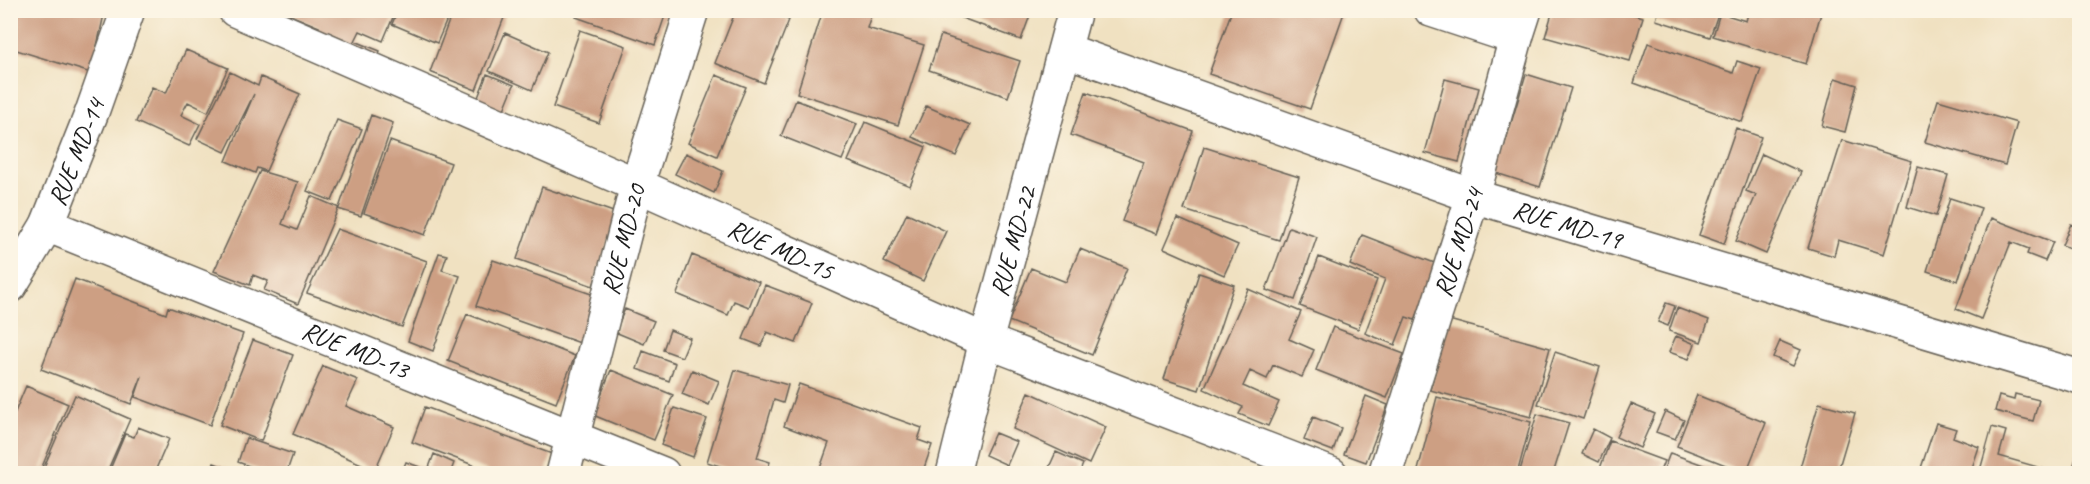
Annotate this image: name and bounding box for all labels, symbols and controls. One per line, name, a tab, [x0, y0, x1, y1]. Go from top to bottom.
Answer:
street label: RUE MD-14	[40, 92, 113, 210]
street label: RUE MD-20	[594, 179, 654, 298]
street label: RUE MD-22	[983, 181, 1044, 300]
street label: RUE MD-24	[1426, 182, 1492, 301]
street label: RUE MD-19	[1509, 193, 1628, 257]
street label: RUE MD-15	[723, 212, 840, 288]
street label: RUE MD-13	[297, 314, 416, 387]

